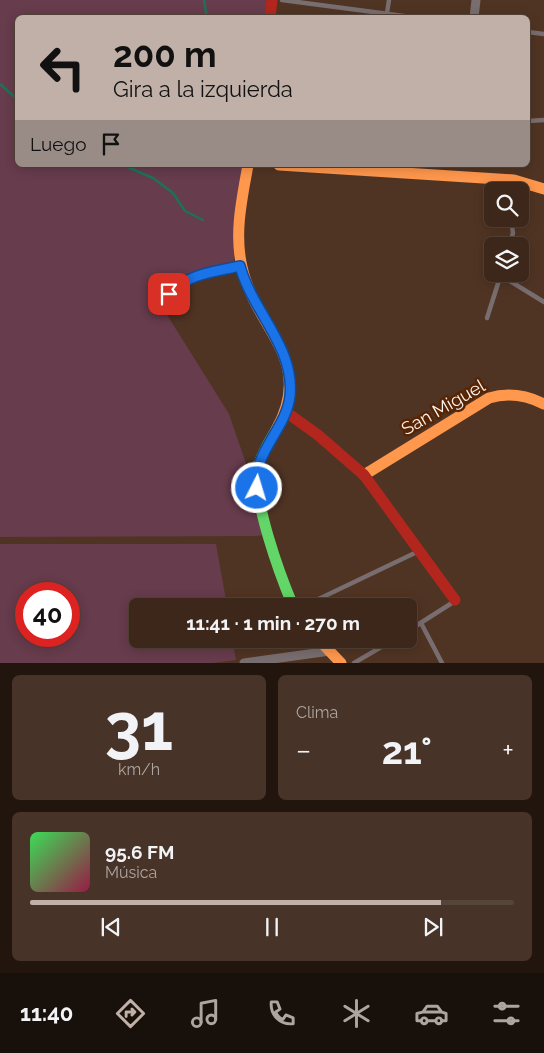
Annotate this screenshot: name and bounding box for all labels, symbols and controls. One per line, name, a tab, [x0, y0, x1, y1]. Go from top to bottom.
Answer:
text: 200 m	[113, 34, 217, 75]
icon: left	[30, 35, 95, 100]
text: Gira a la izquierda	[113, 76, 293, 102]
icon: arrive	[97, 130, 125, 158]
text: Luego	[30, 133, 87, 155]
map controls	[484, 182, 529, 282]
button: search	[484, 182, 529, 227]
button: layers	[484, 237, 529, 282]
pin	[148, 273, 190, 315]
icon: arrive	[155, 280, 183, 308]
street label: San Miguel	[398, 375, 489, 439]
position arrow	[230, 461, 282, 513]
speed limit sign: 40	[15, 582, 80, 647]
text: 11:41 · 1 min · 270 m	[186, 612, 360, 634]
text: 31	[105, 689, 173, 765]
text: Clima	[296, 703, 338, 722]
text: 21°	[382, 728, 432, 773]
text: −	[296, 734, 311, 767]
text: +	[502, 734, 514, 767]
text: km/h	[118, 760, 160, 779]
text: 95.6 FM	[105, 841, 174, 863]
text: Música	[105, 863, 157, 882]
icon: previous	[97, 913, 125, 941]
icon: pause	[258, 913, 286, 941]
icon: next	[419, 913, 447, 941]
icon: directions	[113, 996, 148, 1031]
icon: music	[188, 996, 223, 1031]
icon: phone	[264, 996, 299, 1031]
icon: climate	[339, 996, 374, 1031]
icon: car	[414, 996, 449, 1031]
icon: filters	[489, 996, 524, 1031]
text: 11:40	[20, 1000, 73, 1026]

